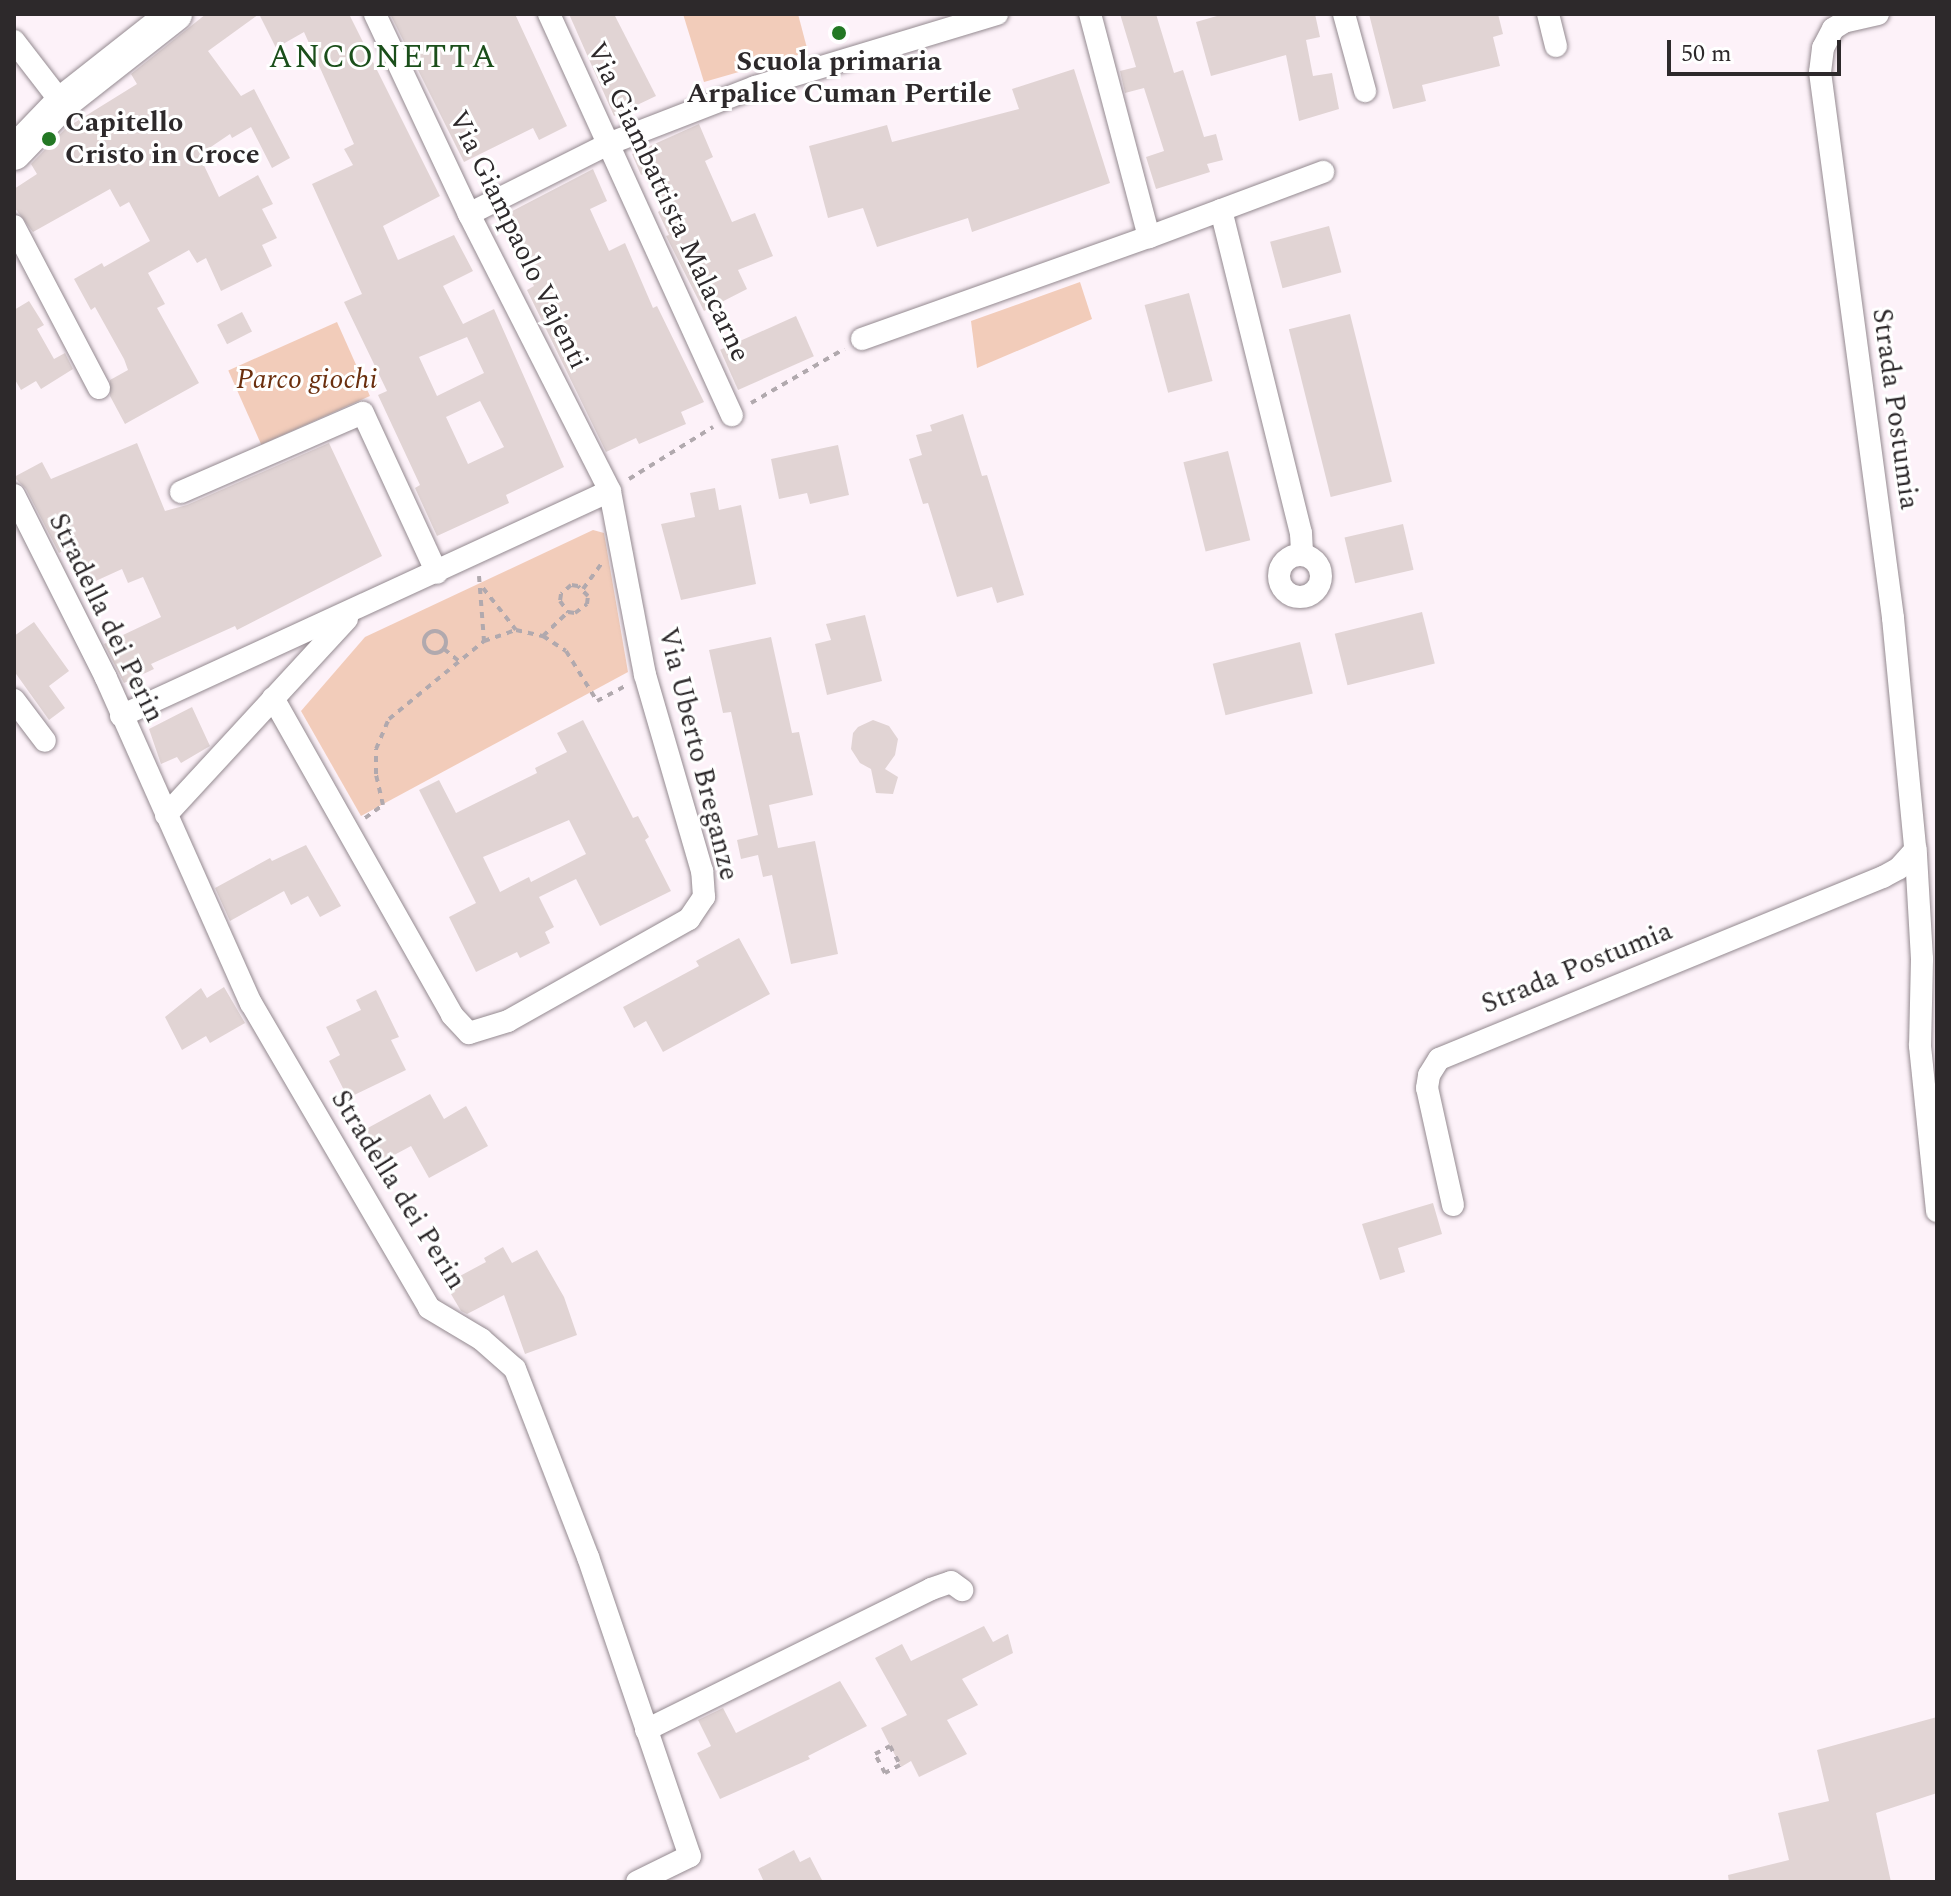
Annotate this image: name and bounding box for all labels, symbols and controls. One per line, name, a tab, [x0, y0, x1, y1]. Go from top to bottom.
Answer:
marker: Scuola primaria Arpalice Cuman Pertile	[830, 24, 848, 42]
scale bar	[1671, 24, 1845, 74]
text: 50 m	[1681, 36, 1732, 72]
street label: Via Giambattista Malacarne	[579, 37, 757, 367]
district label: ANCONETTA	[268, 39, 498, 77]
place label: Scuola primaria Arpalice Cuman Pertile	[686, 45, 992, 111]
street label: Via Giampaolo Vajenti	[441, 105, 595, 375]
place label: Capitello Cristo in Croce	[65, 106, 260, 172]
marker: Capitello Cristo in Croce	[40, 130, 58, 148]
street label: Strada Postumia	[1864, 306, 1926, 512]
park label: Parco giochi	[236, 363, 378, 397]
street label: Stradella dei Perin	[41, 508, 171, 728]
street label: Via Uberto Breganze	[650, 624, 746, 884]
street label: Strada Postumia	[1477, 914, 1677, 1022]
street label: Stradella dei Perin	[323, 1084, 473, 1296]

